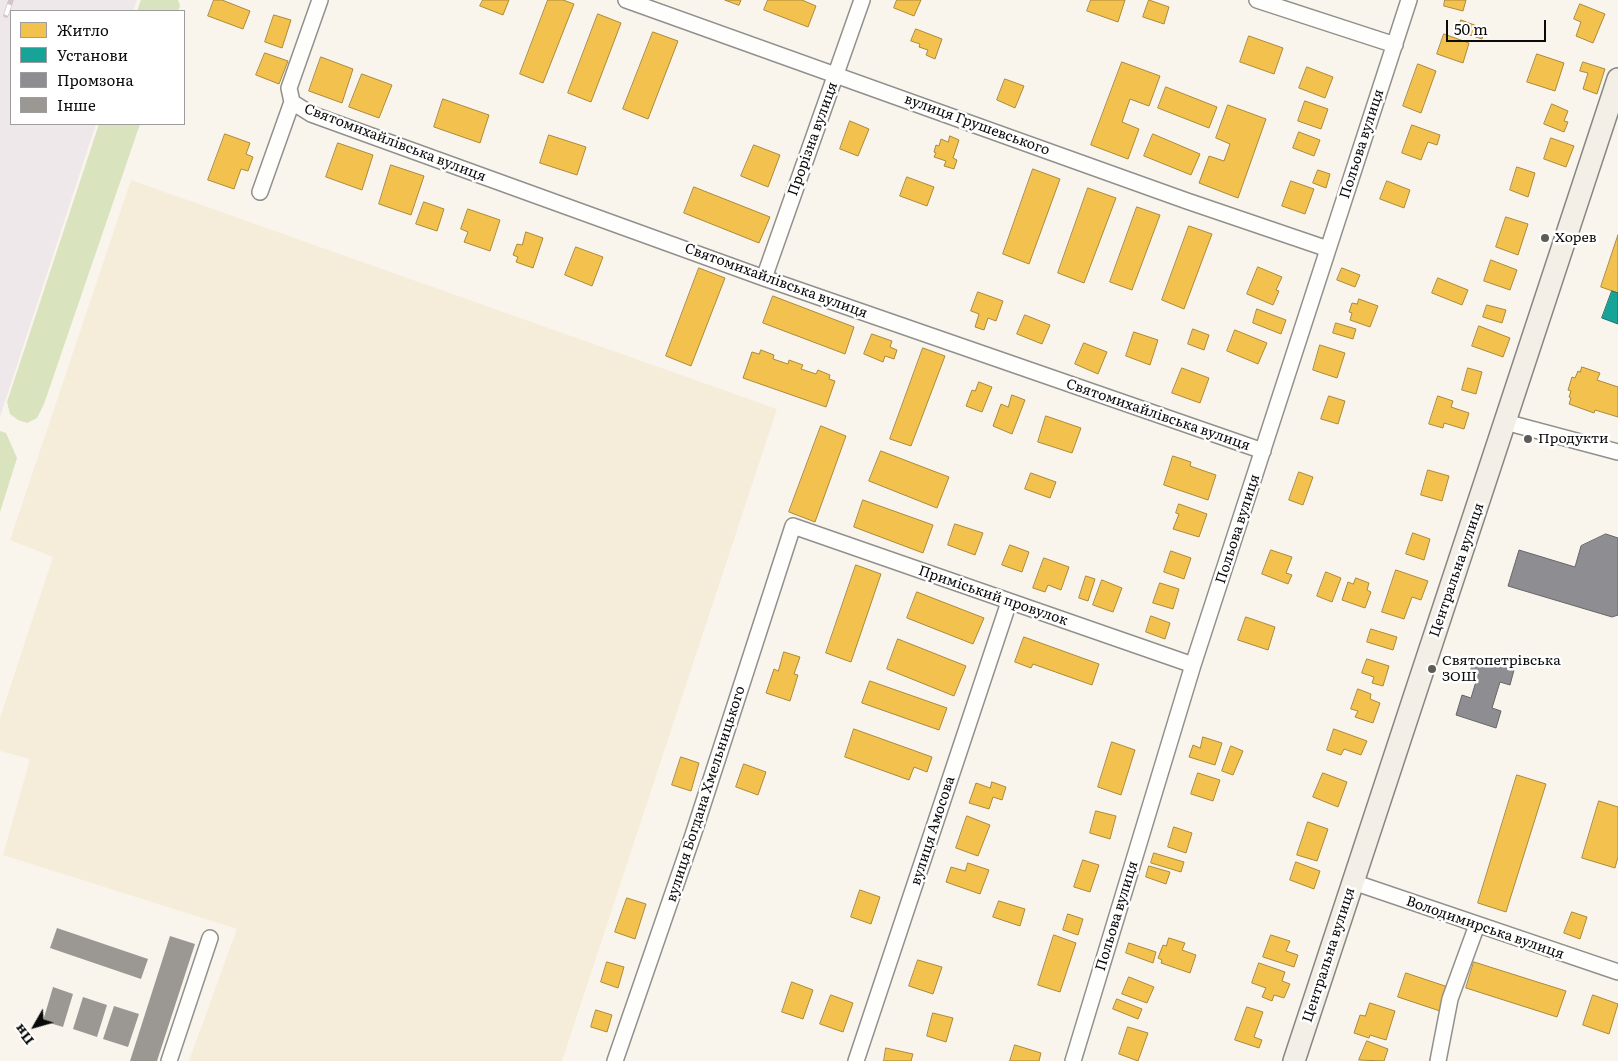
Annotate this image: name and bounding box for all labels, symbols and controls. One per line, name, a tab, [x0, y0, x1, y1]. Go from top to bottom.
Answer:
legend	[10, 10, 185, 125]
scale bar	[1448, 10, 1548, 42]
text: 50 m	[1454, 17, 1488, 40]
text: Житло	[57, 18, 109, 41]
text: Установи	[57, 43, 128, 66]
text: Промзона	[57, 68, 134, 91]
street label: Прорізна вулиця	[785, 80, 841, 198]
street label: Польова вулиця	[1336, 87, 1388, 201]
street label: вулиця Грушевського	[902, 91, 1052, 159]
text: Інше	[57, 93, 96, 116]
street label: Святомихайлівська вулиця	[302, 100, 488, 186]
place label: Хорев	[1555, 230, 1597, 246]
marker: Хорев	[1539, 232, 1551, 244]
street label: Святомихайлівська вулиця	[682, 240, 870, 322]
street label: Святомихайлівська вулиця	[1064, 376, 1252, 454]
place label: Продукти	[1538, 431, 1609, 447]
marker: Продукти	[1522, 433, 1534, 445]
street label: Польова вулиця	[1212, 472, 1264, 586]
street label: Центральна вулиця	[1426, 501, 1488, 639]
street label: Приміський провулок	[916, 563, 1070, 629]
place label: Святопетрівська ЗОШ	[1442, 653, 1561, 686]
marker: Святопетрівська ЗОШ	[1426, 663, 1438, 675]
street label: вулиця Богдана Хмельницького	[663, 684, 749, 904]
street label: вулиця Амосова	[907, 774, 959, 888]
street label: Польова вулиця	[1092, 859, 1142, 973]
street label: Центральна вулиця	[1299, 885, 1359, 1025]
street label: Володимирська вулиця	[1404, 893, 1566, 963]
north arrow	[10, 1001, 60, 1051]
text: Пн	[9, 1020, 38, 1050]

